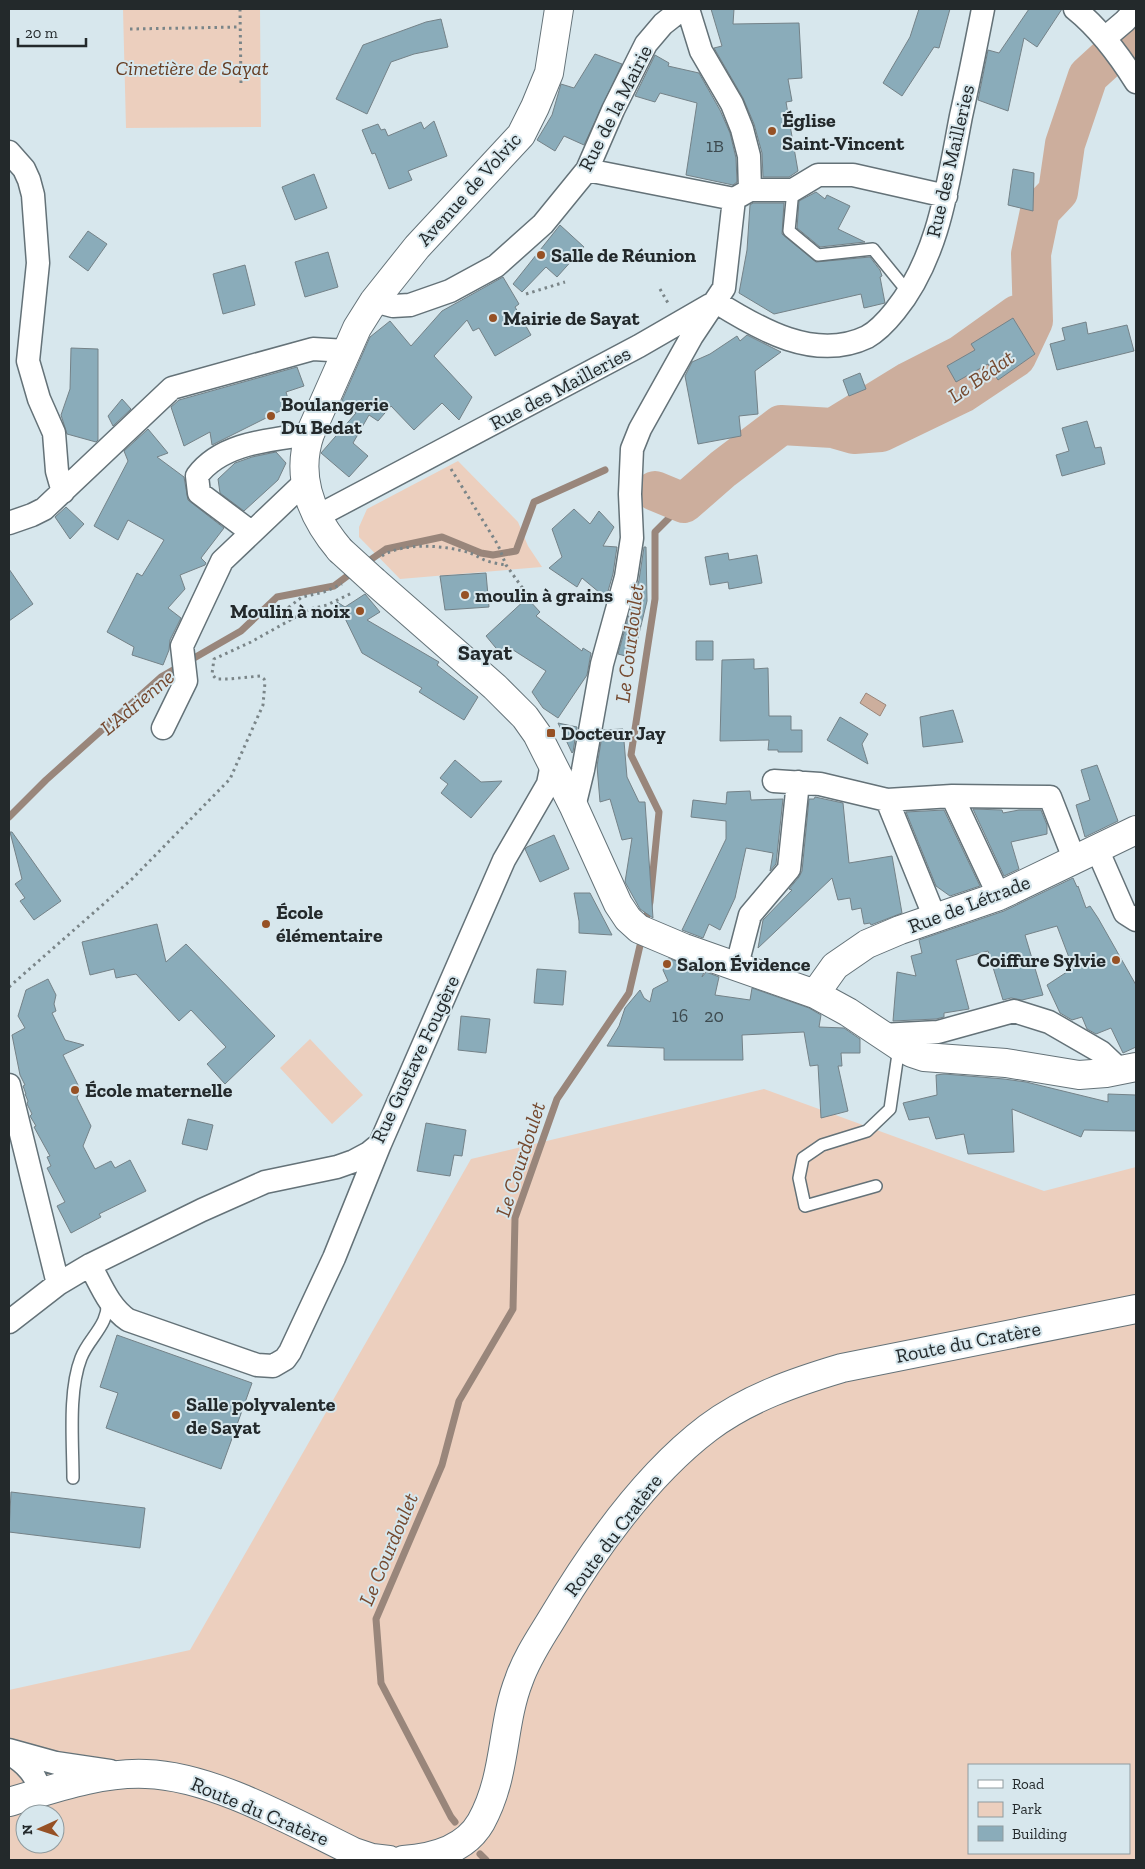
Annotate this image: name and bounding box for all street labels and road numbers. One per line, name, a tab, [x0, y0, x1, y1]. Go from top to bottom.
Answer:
street label: Rue de la Mairie	[573, 41, 657, 175]
street label: Rue des Mailleries	[921, 82, 979, 240]
street label: Avenue de Volvic	[412, 127, 526, 251]
street label: Rue des Mailleries	[485, 341, 635, 435]
street label: Rue de Létrade	[905, 870, 1033, 938]
street label: Rue Gustave Fougère	[366, 971, 464, 1147]
street label: Route du Cratère	[893, 1316, 1043, 1368]
street label: Route du Cratère	[559, 1469, 667, 1601]
street label: Route du Cratère	[188, 1771, 332, 1851]

